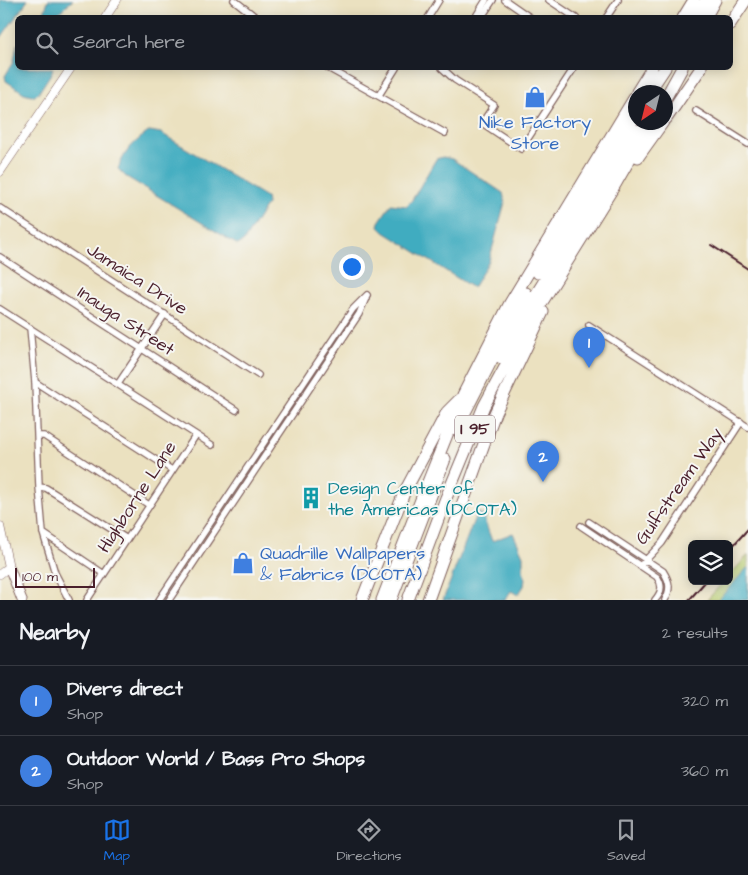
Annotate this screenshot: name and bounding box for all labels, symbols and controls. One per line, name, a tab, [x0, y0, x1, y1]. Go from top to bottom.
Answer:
search box	[15, 15, 733, 70]
icon: search	[33, 29, 61, 57]
text: Search here	[73, 29, 185, 56]
shop icon: Nike Factory Store	[522, 84, 548, 110]
north arrow	[628, 85, 673, 130]
place label: Nike Factory Store	[479, 110, 591, 156]
street label: Jamaica Drive	[82, 237, 193, 321]
your location	[339, 254, 365, 280]
street label: Inauga Street	[72, 280, 180, 363]
pin: 1	[573, 327, 605, 368]
road number: I 95	[455, 416, 495, 442]
street label: Gulfstream Way	[629, 422, 730, 550]
street label: Highborne Lane	[92, 436, 183, 558]
pin: 2	[527, 441, 559, 482]
place label: Design Center of the Americas (DCOTA)	[328, 476, 517, 522]
building icon: Design Center of the Americas (DCOTA)	[298, 485, 324, 511]
map controls	[688, 540, 733, 585]
button: layers	[688, 540, 733, 585]
place label: Quadrille Wallpapers & Fabrics (DCOTA)	[260, 541, 425, 587]
shop icon: Quadrille Wallpapers & Fabrics (DCOTA)	[230, 550, 256, 576]
scale bar	[15, 565, 95, 588]
text: 100 m	[22, 567, 58, 587]
text: Nearby	[20, 618, 90, 647]
text: 2 results	[662, 622, 728, 644]
text: Divers direct	[67, 676, 183, 703]
text: 1	[35, 690, 37, 712]
text: 320 m	[682, 690, 728, 712]
text: Shop	[67, 703, 103, 725]
text: Outdoor World / Bass Pro Shops	[67, 746, 365, 773]
text: 2	[31, 760, 41, 782]
text: 360 m	[681, 760, 728, 782]
text: Shop	[67, 773, 103, 795]
tab: Map	[103, 816, 131, 866]
tab: Directions	[336, 816, 401, 866]
tab: Saved	[607, 816, 645, 866]

